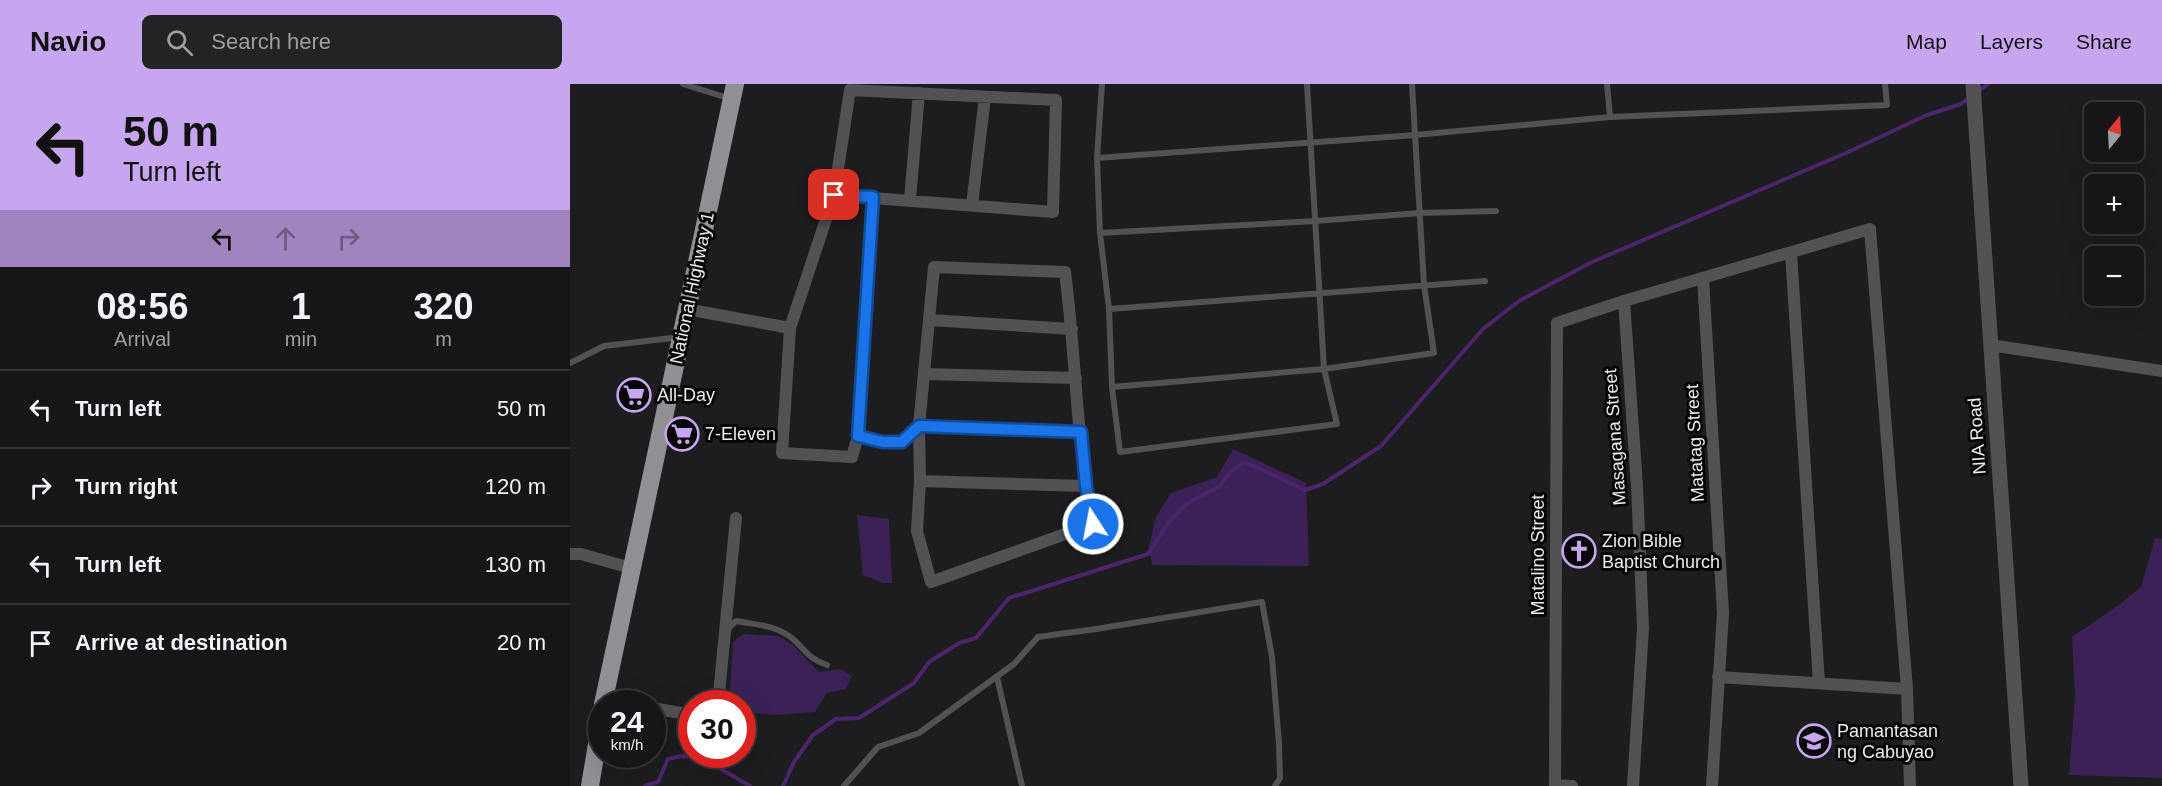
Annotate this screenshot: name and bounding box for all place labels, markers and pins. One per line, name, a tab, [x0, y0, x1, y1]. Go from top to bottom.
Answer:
pin	[808, 169, 859, 220]
supermarket icon: All-Day	[616, 377, 652, 413]
place label: All-Day	[657, 385, 715, 405]
supermarket icon: 7-Eleven	[664, 416, 700, 452]
place label: 7-Eleven	[705, 424, 776, 444]
place label: Zion Bible Baptist Church	[1602, 531, 1720, 572]
church icon: Zion Bible Baptist Church	[1561, 533, 1597, 569]
place label: Pamantasan ng Cabuyao	[1837, 721, 1938, 762]
school or university icon: Pamantasan ng Cabuyao	[1796, 723, 1832, 759]

